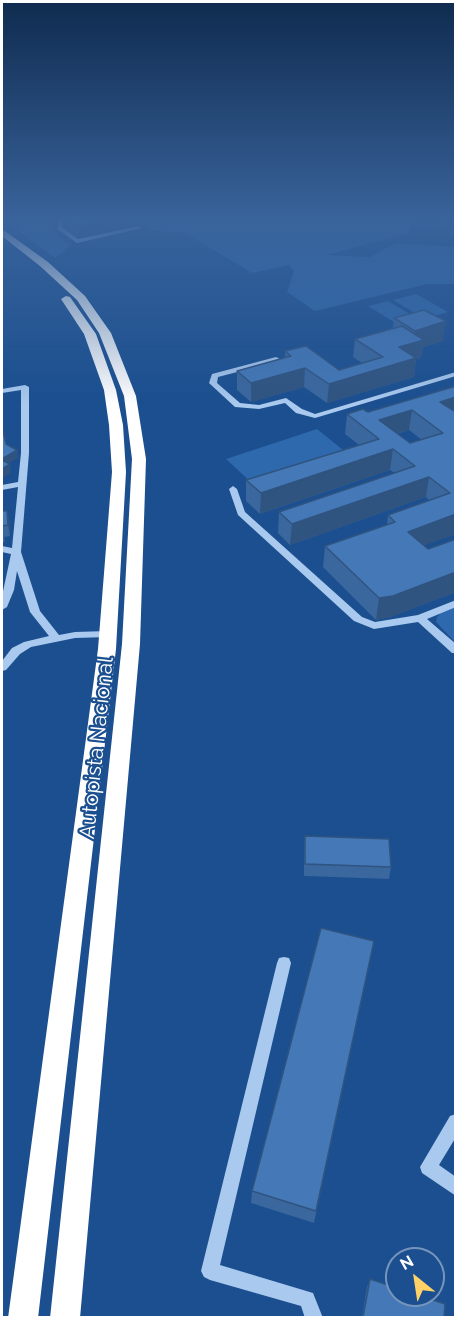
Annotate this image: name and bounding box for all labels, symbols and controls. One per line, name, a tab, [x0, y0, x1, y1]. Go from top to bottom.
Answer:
street label: Autopista Nacional	[75, 656, 119, 840]
north arrow	[385, 1247, 445, 1307]
text: N	[397, 1251, 417, 1274]

